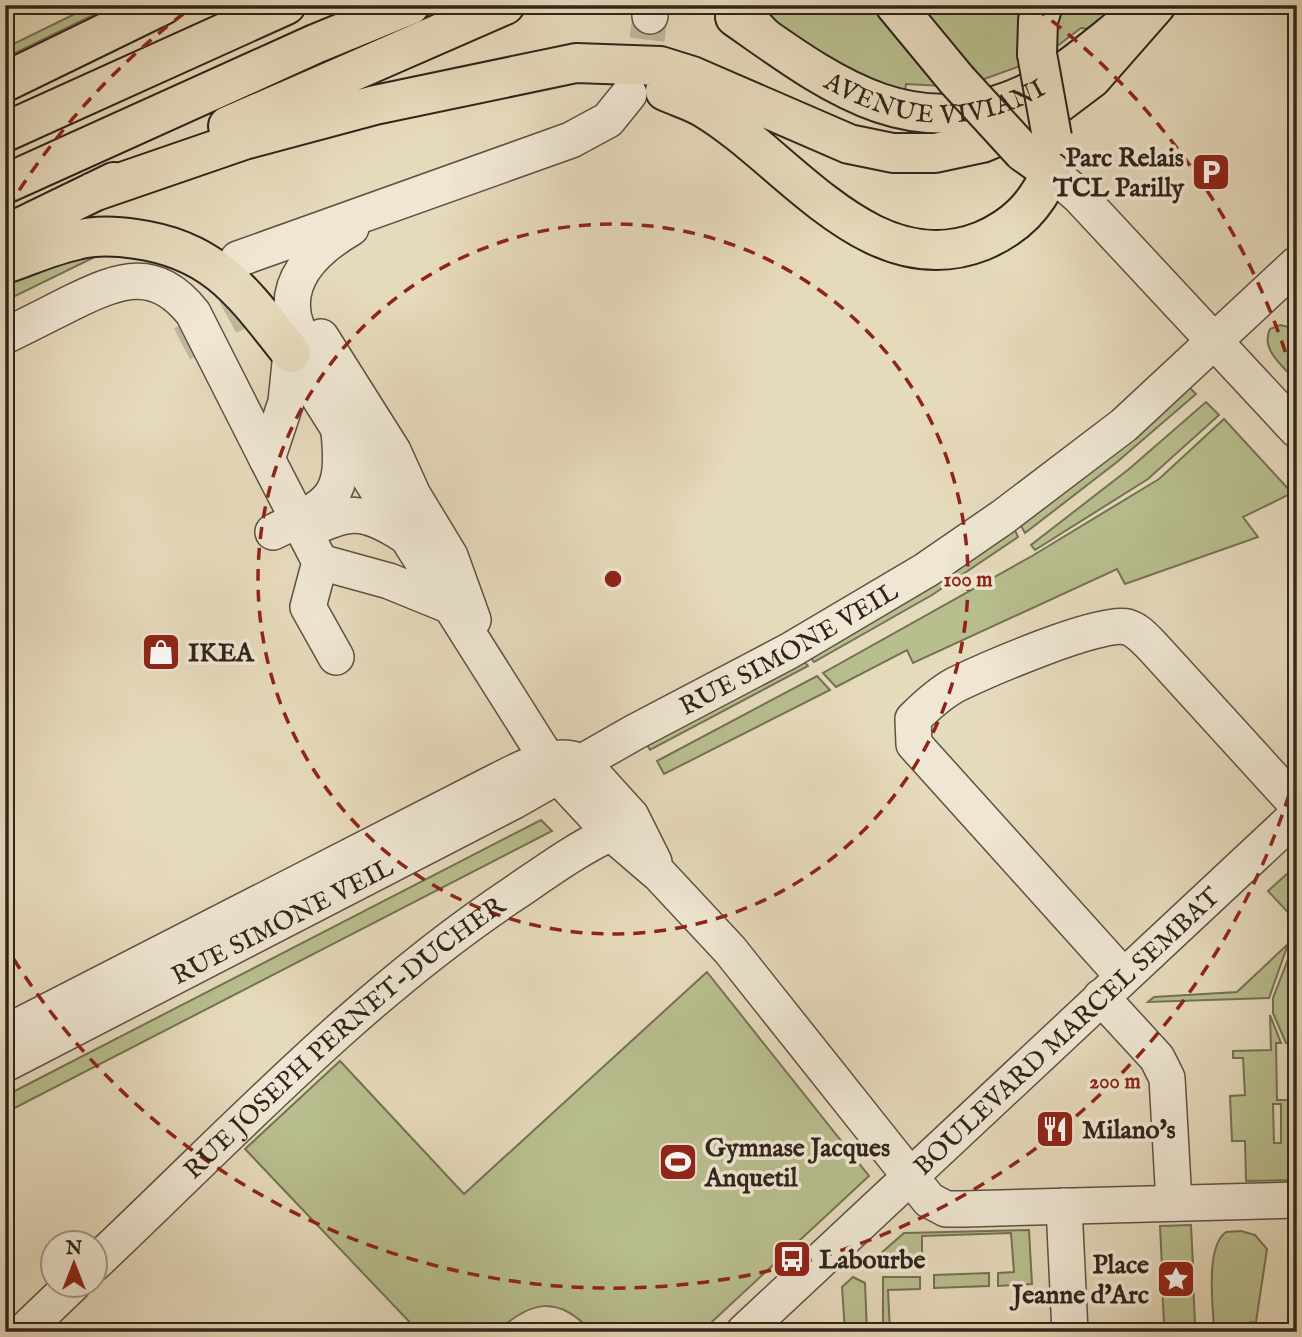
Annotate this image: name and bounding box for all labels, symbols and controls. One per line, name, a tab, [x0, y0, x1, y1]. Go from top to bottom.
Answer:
street label: AVENUE VIVIANI	[821, 57, 1049, 93]
text: AVENUE VIVIANI	[817, 65, 1051, 132]
place label: Parc Relais TCL Parilly	[1052, 142, 1185, 205]
parking icon: Parc Relais TCL Parilly	[1190, 151, 1232, 193]
centre of rings	[601, 567, 625, 591]
text: 100 m	[943, 567, 993, 594]
street label: RUE SIMONE VEIL	[674, 575, 905, 724]
shop icon: IKEA	[140, 631, 182, 673]
place label: IKEA	[188, 637, 255, 670]
street label: RUE SIMONE VEIL	[166, 851, 400, 993]
street label: BOULEVARD MARCEL SEMBAT	[907, 881, 1227, 1183]
street label: RUE JOSEPH PERNET-DUCHER	[177, 889, 513, 1187]
text: 200 m	[1089, 1069, 1141, 1096]
restaurant icon: Milano's	[1034, 1108, 1076, 1150]
place label: Milano's	[1082, 1114, 1176, 1147]
place label: Gymnase Jacques Anquetil	[704, 1132, 890, 1195]
sports icon: Gymnase Jacques Anquetil	[657, 1141, 699, 1183]
north arrow	[38, 1228, 108, 1298]
text: N	[65, 1237, 83, 1261]
bus stop icon: Labourbe	[771, 1238, 813, 1280]
place label: Labourbe	[819, 1244, 925, 1277]
place label: Place Jeanne d'Arc	[1009, 1249, 1149, 1312]
place icon: Place Jeanne d'Arc	[1155, 1258, 1197, 1300]

